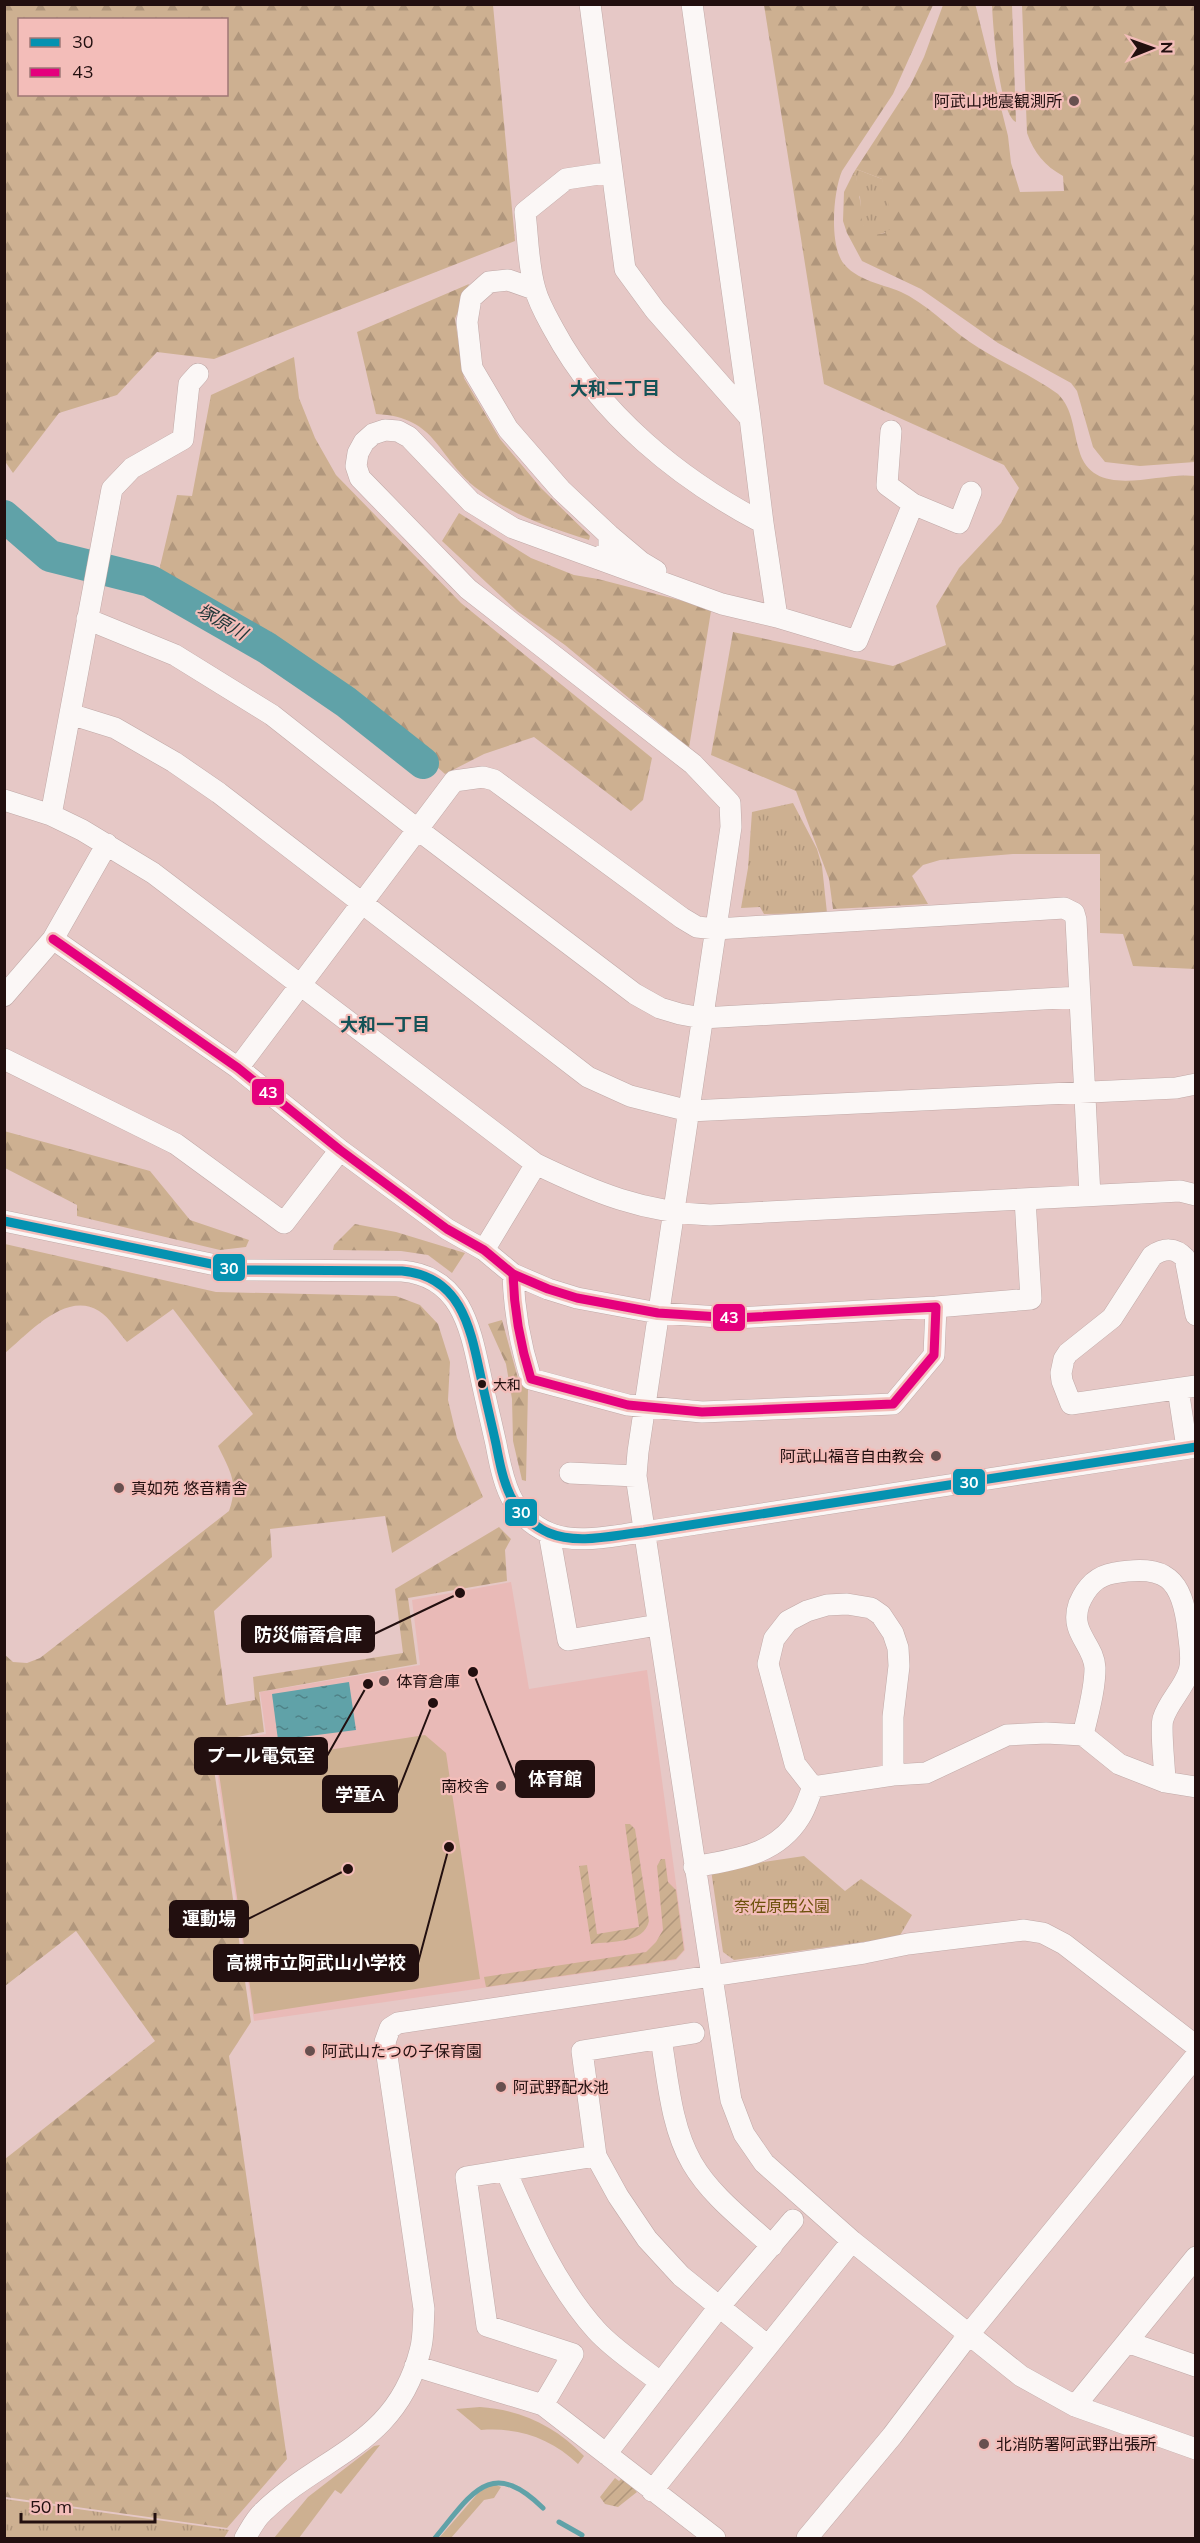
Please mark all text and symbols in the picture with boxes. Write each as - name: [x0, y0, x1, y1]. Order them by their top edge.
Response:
- legend: [18, 18, 228, 96]
- north arrow: [1122, 18, 1182, 78]
- text: 30: [72, 30, 94, 53]
- text: N: [1157, 42, 1177, 54]
- text: 43: [72, 60, 94, 83]
- place label: 阿武山地震観測所: [934, 91, 1062, 111]
- marker: 阿武山地震観測所: [1067, 94, 1081, 108]
- district label: 大和二丁目: [570, 377, 660, 400]
- water label: 塚原川: [193, 598, 253, 646]
- district label: 大和一丁目: [340, 1013, 430, 1036]
- line badge: 43: [251, 1078, 285, 1106]
- text: 43: [258, 1082, 278, 1102]
- line badge: 30: [212, 1253, 246, 1282]
- text: 30: [219, 1258, 239, 1278]
- line badge: 43: [712, 1303, 746, 1332]
- text: 43: [719, 1307, 739, 1327]
- place label: 大和: [493, 1376, 521, 1394]
- marker: 大和: [476, 1378, 488, 1390]
- place label: 阿武山福音自由教会: [780, 1446, 924, 1466]
- marker: 阿武山福音自由教会: [929, 1449, 943, 1463]
- line badge: 30: [952, 1468, 986, 1496]
- text: 30: [959, 1472, 979, 1492]
- place label: 真如苑 悠音精舎: [131, 1478, 247, 1498]
- marker: 真如苑 悠音精舎: [112, 1481, 126, 1495]
- line badge: 30: [504, 1498, 538, 1527]
- text: 30: [511, 1502, 531, 1522]
- callout: 防災備蓄倉庫: [242, 1616, 374, 1652]
- text: 防災備蓄倉庫: [254, 1623, 362, 1646]
- place label: 体育倉庫: [396, 1671, 460, 1691]
- marker: 体育倉庫: [377, 1674, 391, 1688]
- callout: プール電気室: [195, 1738, 327, 1774]
- text: プール電気室: [207, 1744, 315, 1767]
- callout: 体育館: [516, 1761, 594, 1797]
- text: 体育館: [528, 1767, 582, 1790]
- callout: 学童A: [323, 1776, 397, 1812]
- place label: 南校舎: [441, 1776, 489, 1796]
- marker: 南校舎: [494, 1779, 508, 1793]
- text: 学童A: [335, 1783, 385, 1806]
- park label: 奈佐原西公園: [734, 1896, 830, 1916]
- callout: 運動場: [170, 1901, 248, 1937]
- text: 運動場: [182, 1907, 236, 1930]
- callout: 高槻市立阿武山小学校: [214, 1945, 418, 1981]
- text: 高槻市立阿武山小学校: [226, 1951, 406, 1974]
- place label: 阿武山たつの子保育園: [322, 2041, 482, 2061]
- marker: 阿武山たつの子保育園: [303, 2044, 317, 2058]
- place label: 阿武野配水池: [513, 2077, 609, 2097]
- marker: 阿武野配水池: [494, 2080, 508, 2094]
- place label: 北消防署阿武野出張所: [996, 2434, 1156, 2454]
- marker: 北消防署阿武野出張所: [977, 2437, 991, 2451]
- scale bar: [21, 2486, 154, 2524]
- text: 50 m: [30, 2495, 72, 2518]

